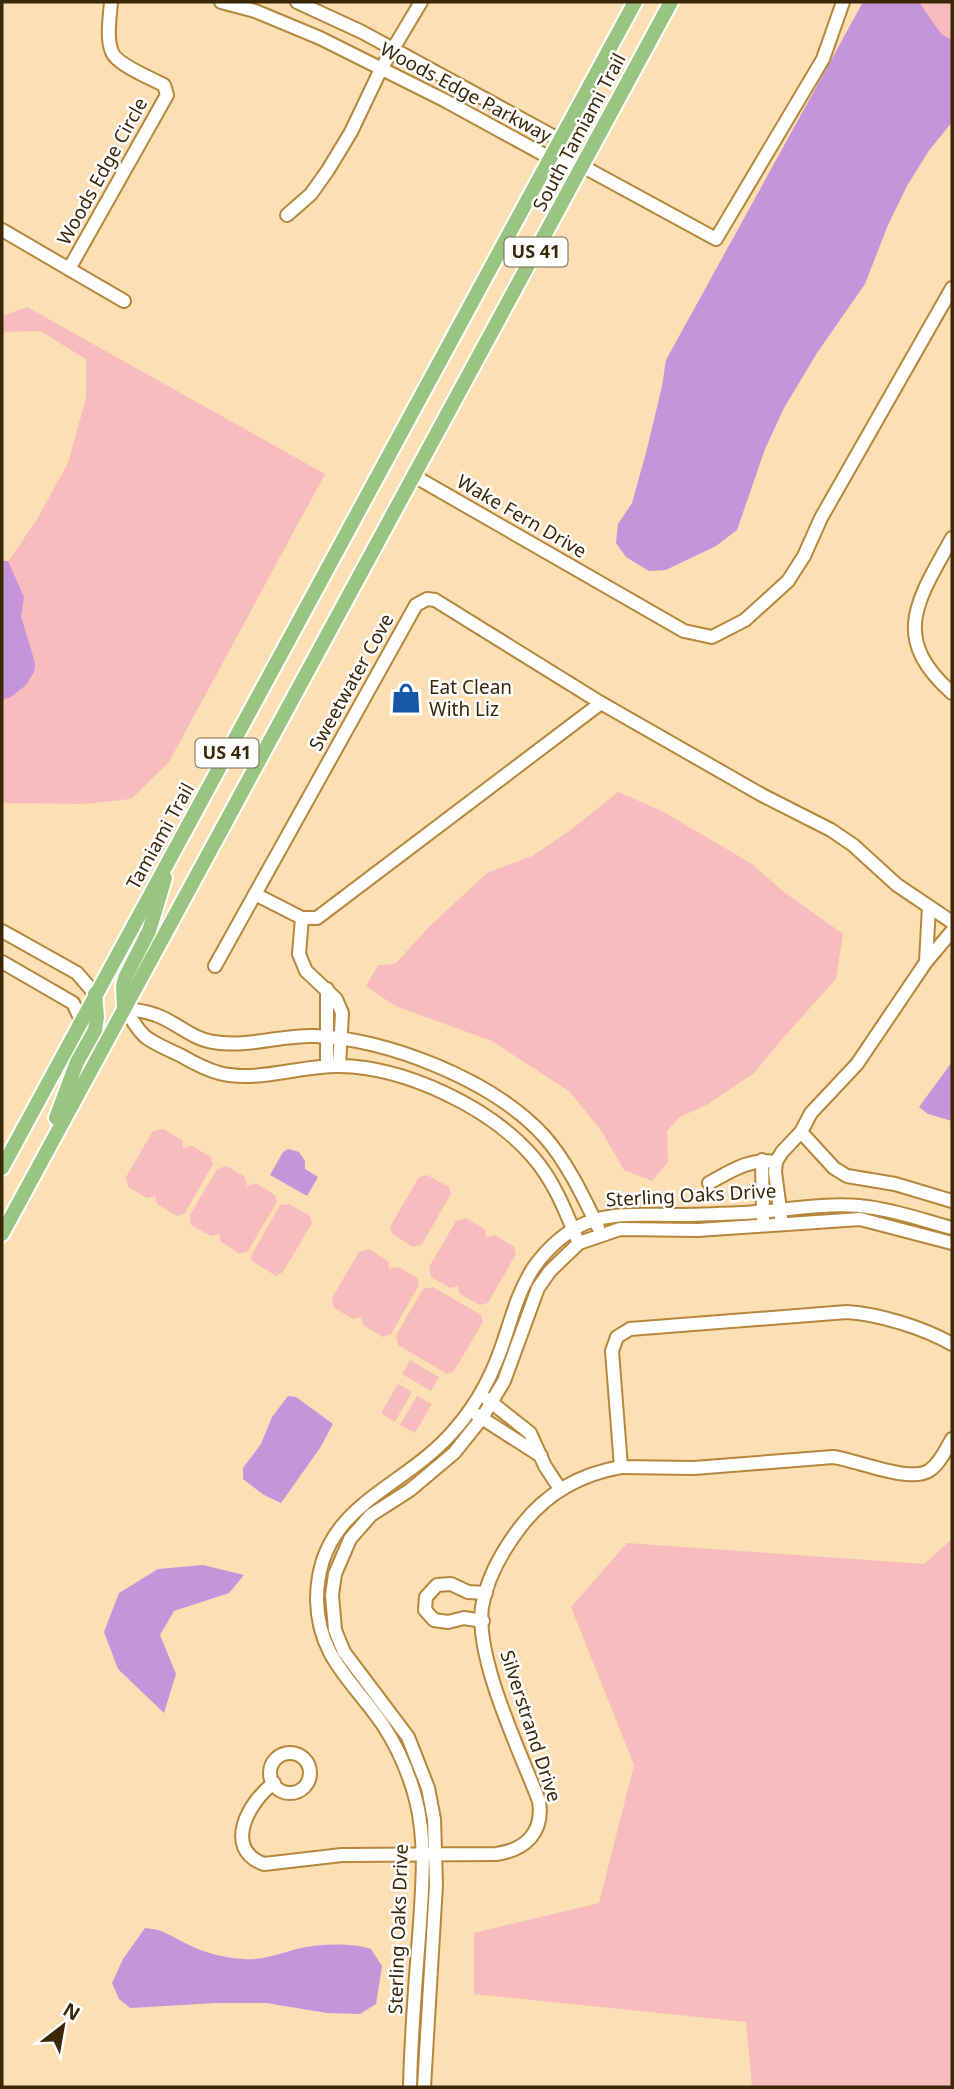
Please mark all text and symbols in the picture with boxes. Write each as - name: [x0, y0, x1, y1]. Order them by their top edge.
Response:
- street label: Woods Edge Parkway: [376, 36, 557, 148]
- street label: South Tamiami Trail: [526, 48, 632, 216]
- street label: Woods Edge Circle: [51, 93, 153, 249]
- road number: US 41: [504, 238, 568, 266]
- street label: Wake Fern Drive: [452, 468, 592, 564]
- street label: Sweetwater Cove: [303, 609, 399, 755]
- place label: Eat Clean With Liz: [429, 674, 512, 722]
- shop icon: Eat Clean With Liz: [389, 681, 423, 715]
- road number: US 41: [196, 738, 258, 768]
- street label: Tamiami Trail: [120, 778, 200, 894]
- street label: Sterling Oaks Drive: [605, 1178, 777, 1212]
- street label: Silverstrand Drive: [494, 1647, 568, 1805]
- street label: Sterling Oaks Drive: [382, 1843, 414, 2015]
- north arrow: [28, 1991, 98, 2061]
- text: N: [58, 1996, 85, 2027]

